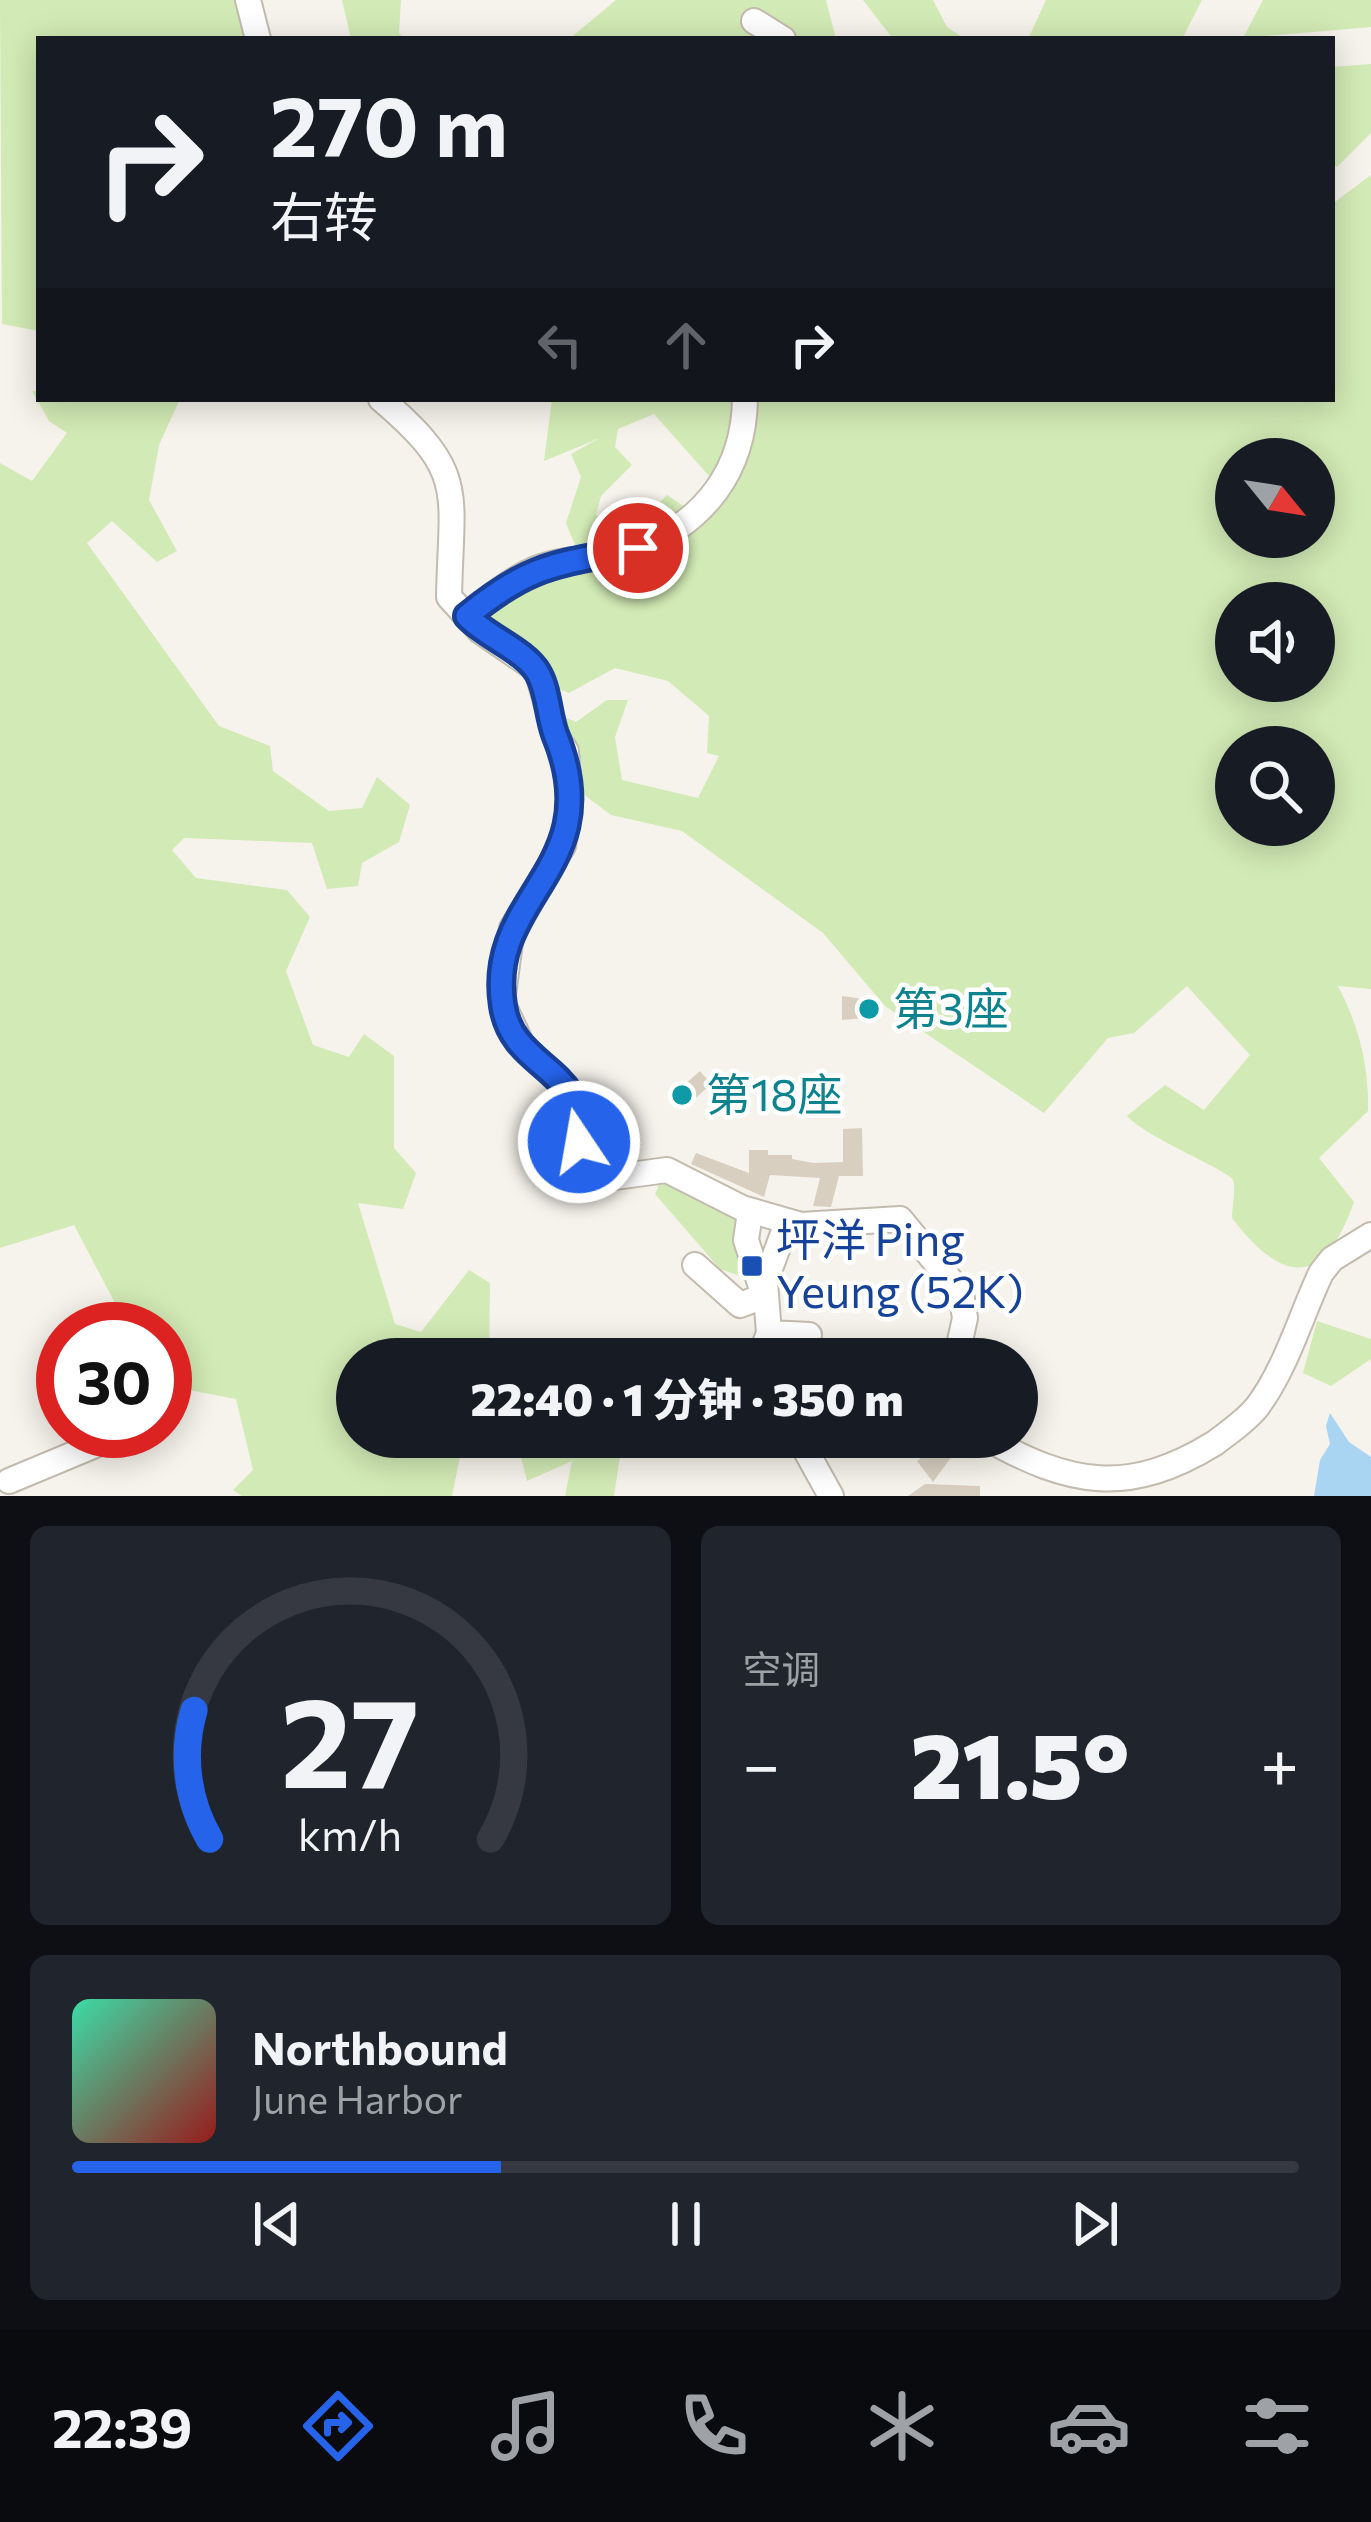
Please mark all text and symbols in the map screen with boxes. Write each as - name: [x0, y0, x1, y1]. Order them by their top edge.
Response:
- text: 270 m: [270, 72, 508, 174]
- icon: right: [72, 84, 228, 240]
- text: 右转: [270, 182, 378, 248]
- icon: left: [527, 312, 593, 378]
- icon: ahead: [653, 312, 719, 378]
- icon: right: [779, 312, 845, 378]
- north arrow: [1215, 438, 1335, 558]
- map controls: [1215, 438, 1335, 846]
- pin: [587, 497, 689, 599]
- icon: arrive: [605, 515, 671, 581]
- button: sound: [1215, 582, 1335, 702]
- button: search: [1215, 726, 1335, 846]
- place label: 第3座: [893, 979, 1009, 1034]
- marker: 第3座: [856, 996, 882, 1022]
- place label: 第18座: [706, 1065, 843, 1120]
- position arrow: [516, 1079, 642, 1205]
- marker: 第18座: [669, 1082, 695, 1108]
- place label: 坪洋 Ping Yeung (52K): [776, 1210, 1024, 1317]
- marker: 坪洋 Ping Yeung (52K): [739, 1253, 765, 1279]
- speed limit sign: 30: [36, 1302, 192, 1458]
- text: 22:40 · 1 分钟 · 350 m: [471, 1370, 903, 1425]
- text: 空调: [743, 1644, 821, 1692]
- text: 27: [281, 1661, 420, 1814]
- text: 21.5°: [910, 1707, 1130, 1818]
- text: −: [743, 1722, 780, 1803]
- text: +: [1260, 1722, 1299, 1803]
- text: km/h: [298, 1806, 402, 1859]
- text: Northbound: [252, 2019, 508, 2074]
- text: June Harbor: [252, 2074, 463, 2122]
- icon: previous: [244, 2191, 310, 2257]
- icon: pause: [653, 2191, 719, 2257]
- icon: next: [1062, 2191, 1128, 2257]
- icon: directions: [296, 2384, 380, 2468]
- icon: music: [484, 2384, 568, 2468]
- icon: phone: [672, 2384, 756, 2468]
- icon: climate: [860, 2384, 944, 2468]
- icon: car: [1047, 2384, 1131, 2468]
- icon: filters: [1235, 2384, 1319, 2468]
- text: 22:39: [52, 2393, 192, 2459]

